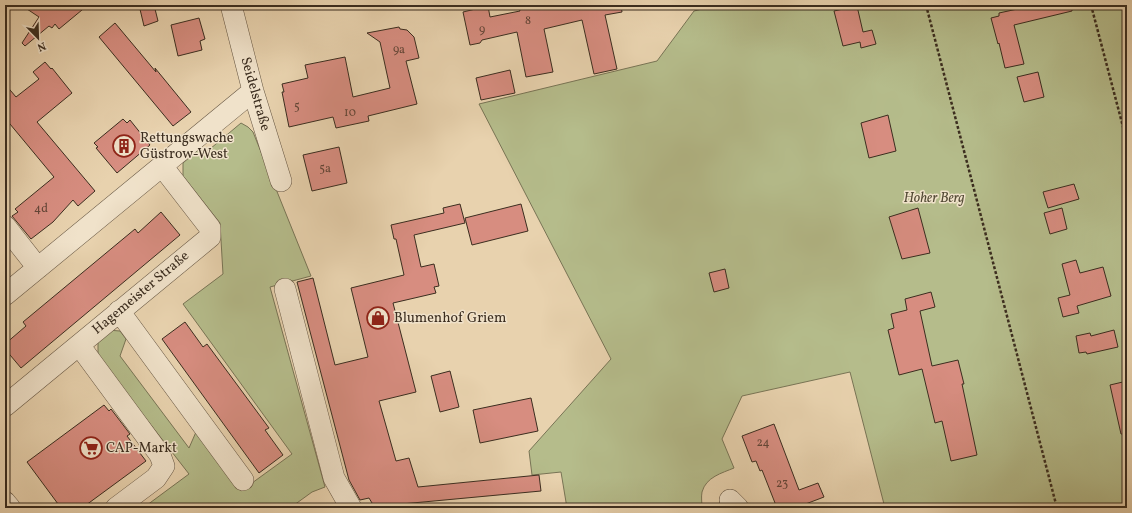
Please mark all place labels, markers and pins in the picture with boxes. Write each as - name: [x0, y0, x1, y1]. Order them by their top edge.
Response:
- place label: Rettungswache Güstrow-West: [140, 129, 234, 164]
- building icon: Rettungswache Güstrow-West: [111, 133, 137, 159]
- shop icon: Blumenhof Griem: [365, 305, 391, 331]
- place label: Blumenhof Griem: [394, 309, 506, 328]
- supermarket icon: CAP-Markt: [78, 435, 104, 461]
- place label: CAP-Markt: [106, 439, 177, 458]

